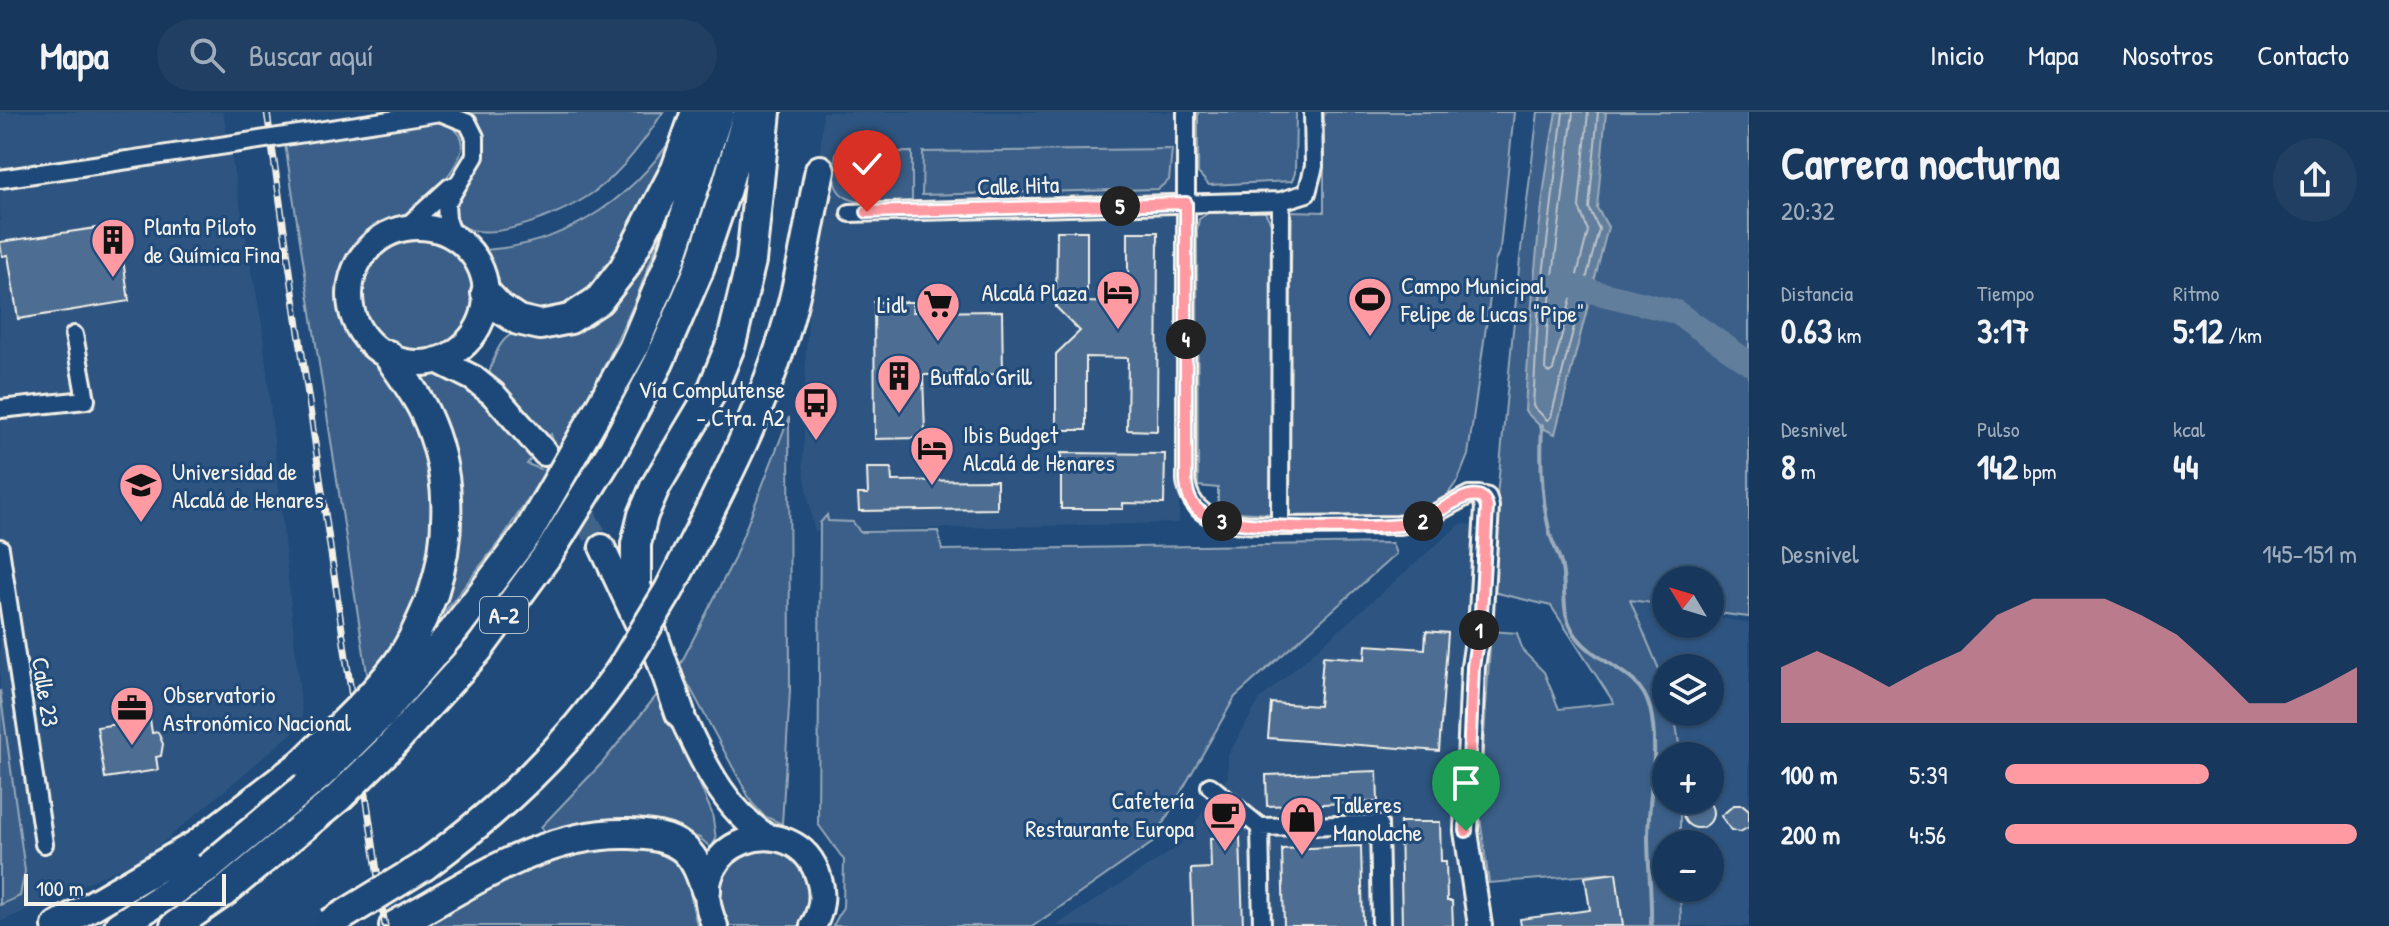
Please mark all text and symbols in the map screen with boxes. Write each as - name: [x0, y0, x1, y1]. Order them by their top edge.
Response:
- search box: [157, 19, 717, 91]
- text: Mapa: [40, 29, 109, 81]
- icon: search: [185, 33, 229, 77]
- text: Buscar aquí: [249, 35, 374, 75]
- text: Inicio: [1930, 36, 1984, 74]
- text: Mapa: [2028, 36, 2079, 74]
- text: Nosotros: [2123, 36, 2213, 74]
- text: Contacto: [2257, 36, 2349, 74]
- pin: [833, 130, 901, 212]
- text: Carrera nocturna: [1781, 133, 2060, 193]
- button: share: [2273, 138, 2357, 222]
- icon: check: [845, 142, 889, 186]
- street label: Calle Hita: [976, 168, 1060, 202]
- pin: 5: [1100, 186, 1140, 226]
- text: 5: [1115, 191, 1125, 221]
- text: 20:32: [1781, 193, 1835, 228]
- place label: Planta Piloto de Química Fina: [144, 210, 280, 270]
- building icon: Planta Piloto de Química Fina: [89, 216, 137, 279]
- hotel icon: Alcalá Plaza: [1094, 268, 1142, 331]
- place label: Campo Municipal Felipe de Lucas "Pipe": [1400, 269, 1584, 329]
- sports icon: Campo Municipal Felipe de Lucas "Pipe": [1346, 275, 1394, 338]
- place label: Alcalá Plaza: [982, 276, 1087, 308]
- text: Distancia: [1781, 278, 1853, 308]
- text: Tiempo: [1977, 278, 2034, 308]
- text: Ritmo: [2173, 278, 2219, 308]
- supermarket icon: Lidl: [914, 280, 962, 343]
- place label: Lidl: [877, 288, 908, 320]
- text: 0.63: [1781, 308, 1832, 354]
- text: 3:17: [1977, 308, 2029, 354]
- text: 5:12: [2173, 308, 2224, 354]
- pin: 4: [1166, 319, 1206, 359]
- text: km: [1832, 320, 1861, 350]
- text: /km: [2224, 320, 2262, 350]
- text: 4: [1182, 324, 1190, 354]
- building icon: Buffalo Grill: [875, 352, 923, 415]
- place label: Buffalo Grill: [930, 360, 1032, 392]
- place label: Vía Complutense - Ctra. A2: [638, 373, 785, 433]
- bus stop icon: Vía Complutense - Ctra. A2: [792, 379, 840, 442]
- text: Desnivel: [1781, 414, 1847, 444]
- text: Pulso: [1977, 414, 2020, 444]
- text: kcal: [2173, 414, 2205, 444]
- place label: Ibis Budget Alcalá de Henares: [963, 418, 1115, 478]
- hotel icon: Ibis Budget Alcalá de Henares: [908, 424, 956, 487]
- text: 8: [1781, 444, 1796, 490]
- text: 142: [1977, 444, 2018, 490]
- text: 44: [2173, 444, 2199, 490]
- place label: Universidad de Alcalá de Henares: [172, 455, 324, 515]
- text: m: [1796, 456, 1816, 486]
- text: bpm: [2018, 456, 2057, 486]
- school or university icon: Universidad de Alcalá de Henares: [117, 461, 165, 524]
- pin: 3: [1202, 501, 1242, 541]
- pin: 2: [1403, 501, 1443, 541]
- text: 3: [1217, 506, 1227, 536]
- text: 2: [1418, 506, 1428, 536]
- text: Desnivel: [1781, 536, 1859, 571]
- text: 145–151 m: [2262, 536, 2357, 571]
- north arrow: [1652, 566, 1724, 638]
- map controls: [1652, 566, 1724, 902]
- road number: A-2: [480, 597, 528, 633]
- pin: 1: [1459, 610, 1499, 650]
- text: 1: [1475, 615, 1483, 645]
- button: layers: [1652, 654, 1724, 726]
- street label: Calle 23: [25, 655, 67, 729]
- place label: Observatorio Astronómico Nacional: [163, 678, 352, 738]
- office icon: Observatorio Astronómico Nacional: [108, 684, 156, 747]
- button: +: [1652, 742, 1724, 814]
- pin: [1432, 749, 1500, 831]
- text: 100 m: [1781, 757, 1837, 792]
- text: 5:39: [1909, 757, 1947, 792]
- icon: arrive: [1444, 761, 1488, 805]
- place label: Cafetería Restaurante Europa: [1025, 784, 1194, 844]
- place label: Talleres Manolache: [1333, 788, 1422, 848]
- cafe icon: Cafetería Restaurante Europa: [1201, 790, 1249, 853]
- shop icon: Talleres Manolache: [1278, 794, 1326, 857]
- text: 200 m: [1781, 817, 1840, 852]
- text: 4:56: [1909, 817, 1946, 852]
- button: −: [1652, 830, 1724, 902]
- scale bar: [24, 870, 226, 906]
- text: 100 m: [36, 873, 84, 903]

